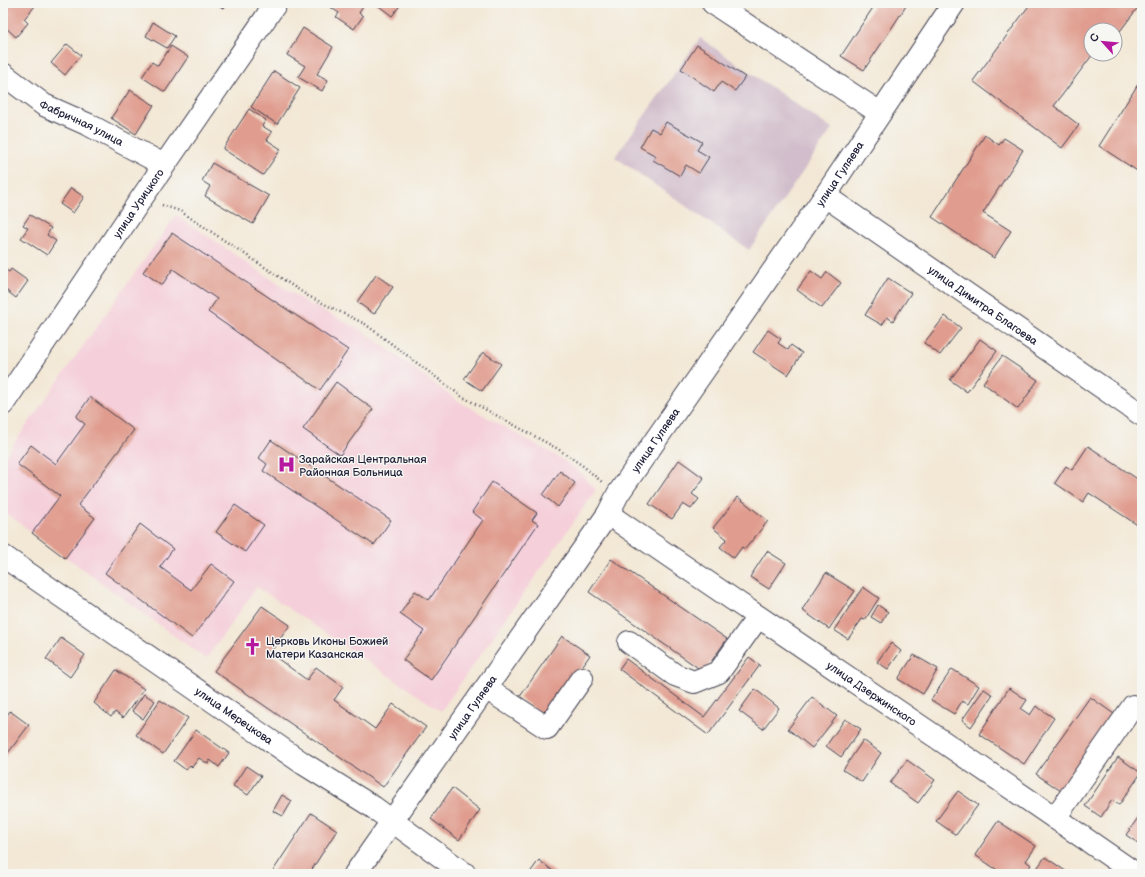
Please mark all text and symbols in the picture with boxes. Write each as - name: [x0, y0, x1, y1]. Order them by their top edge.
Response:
- north arrow: [1083, 22, 1123, 62]
- text: С: [1087, 31, 1102, 44]
- street label: Фабричная улица: [38, 97, 126, 149]
- street label: улица Гуляева: [813, 138, 867, 209]
- street label: улица Урицкого: [110, 166, 166, 240]
- street label: улица Димитра Благоева: [926, 263, 1041, 348]
- street label: улица Гуляева: [629, 405, 683, 475]
- place label: Зарайская Центральная Районная Больница: [299, 453, 427, 479]
- hospital icon: Зарайская Центральная Районная Больница: [276, 455, 296, 475]
- place label: Церковь Иконы Божией Матери Казанская: [266, 635, 388, 661]
- church icon: Церковь Иконы Божией Матери Казанская: [243, 637, 263, 657]
- street label: улица Дзержинского: [824, 659, 919, 728]
- street label: улица Гуляева: [445, 672, 500, 742]
- street label: улица Мерецкова: [193, 684, 276, 747]

